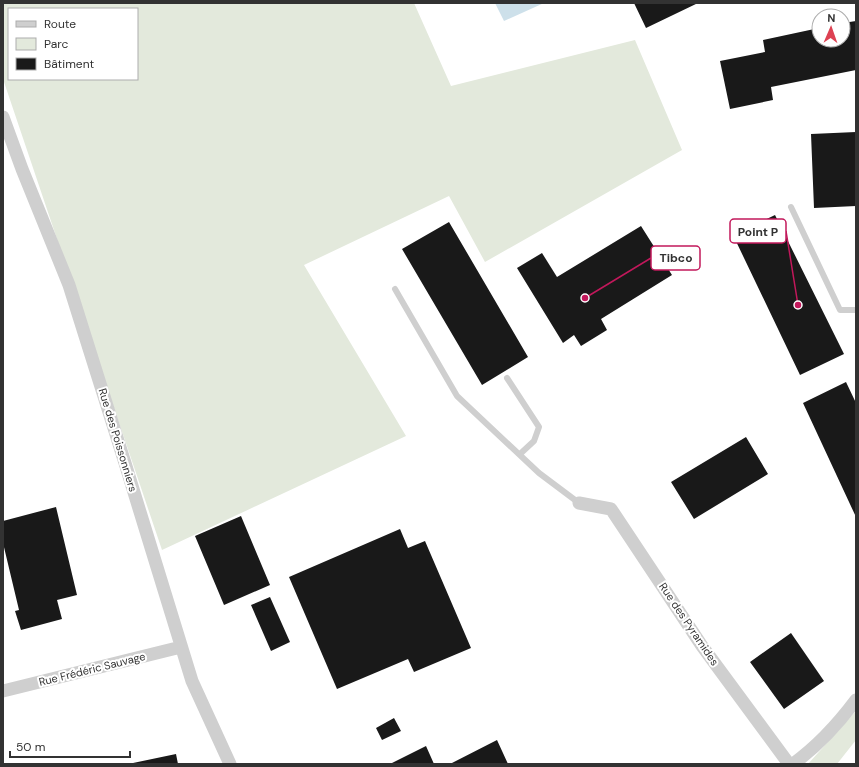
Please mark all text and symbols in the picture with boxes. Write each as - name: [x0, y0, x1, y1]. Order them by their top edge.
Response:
- legend: [8, 8, 138, 80]
- north arrow: [811, 8, 851, 48]
- text: N: [827, 11, 836, 25]
- text: Route: [44, 16, 76, 32]
- text: Parc: [44, 36, 68, 52]
- text: Bâtiment: [44, 56, 95, 72]
- callout: Point P: [730, 219, 786, 243]
- text: Point P: [738, 224, 778, 240]
- callout: Tibco: [651, 246, 700, 270]
- text: Tibco: [660, 250, 692, 266]
- street label: Rue des Poissonniers: [96, 387, 140, 493]
- street label: Rue des Pyramides: [656, 580, 722, 668]
- street label: Rue Frédéric Sauvage: [37, 649, 147, 689]
- scale bar: [10, 733, 130, 759]
- text: 50 m: [16, 739, 45, 755]

